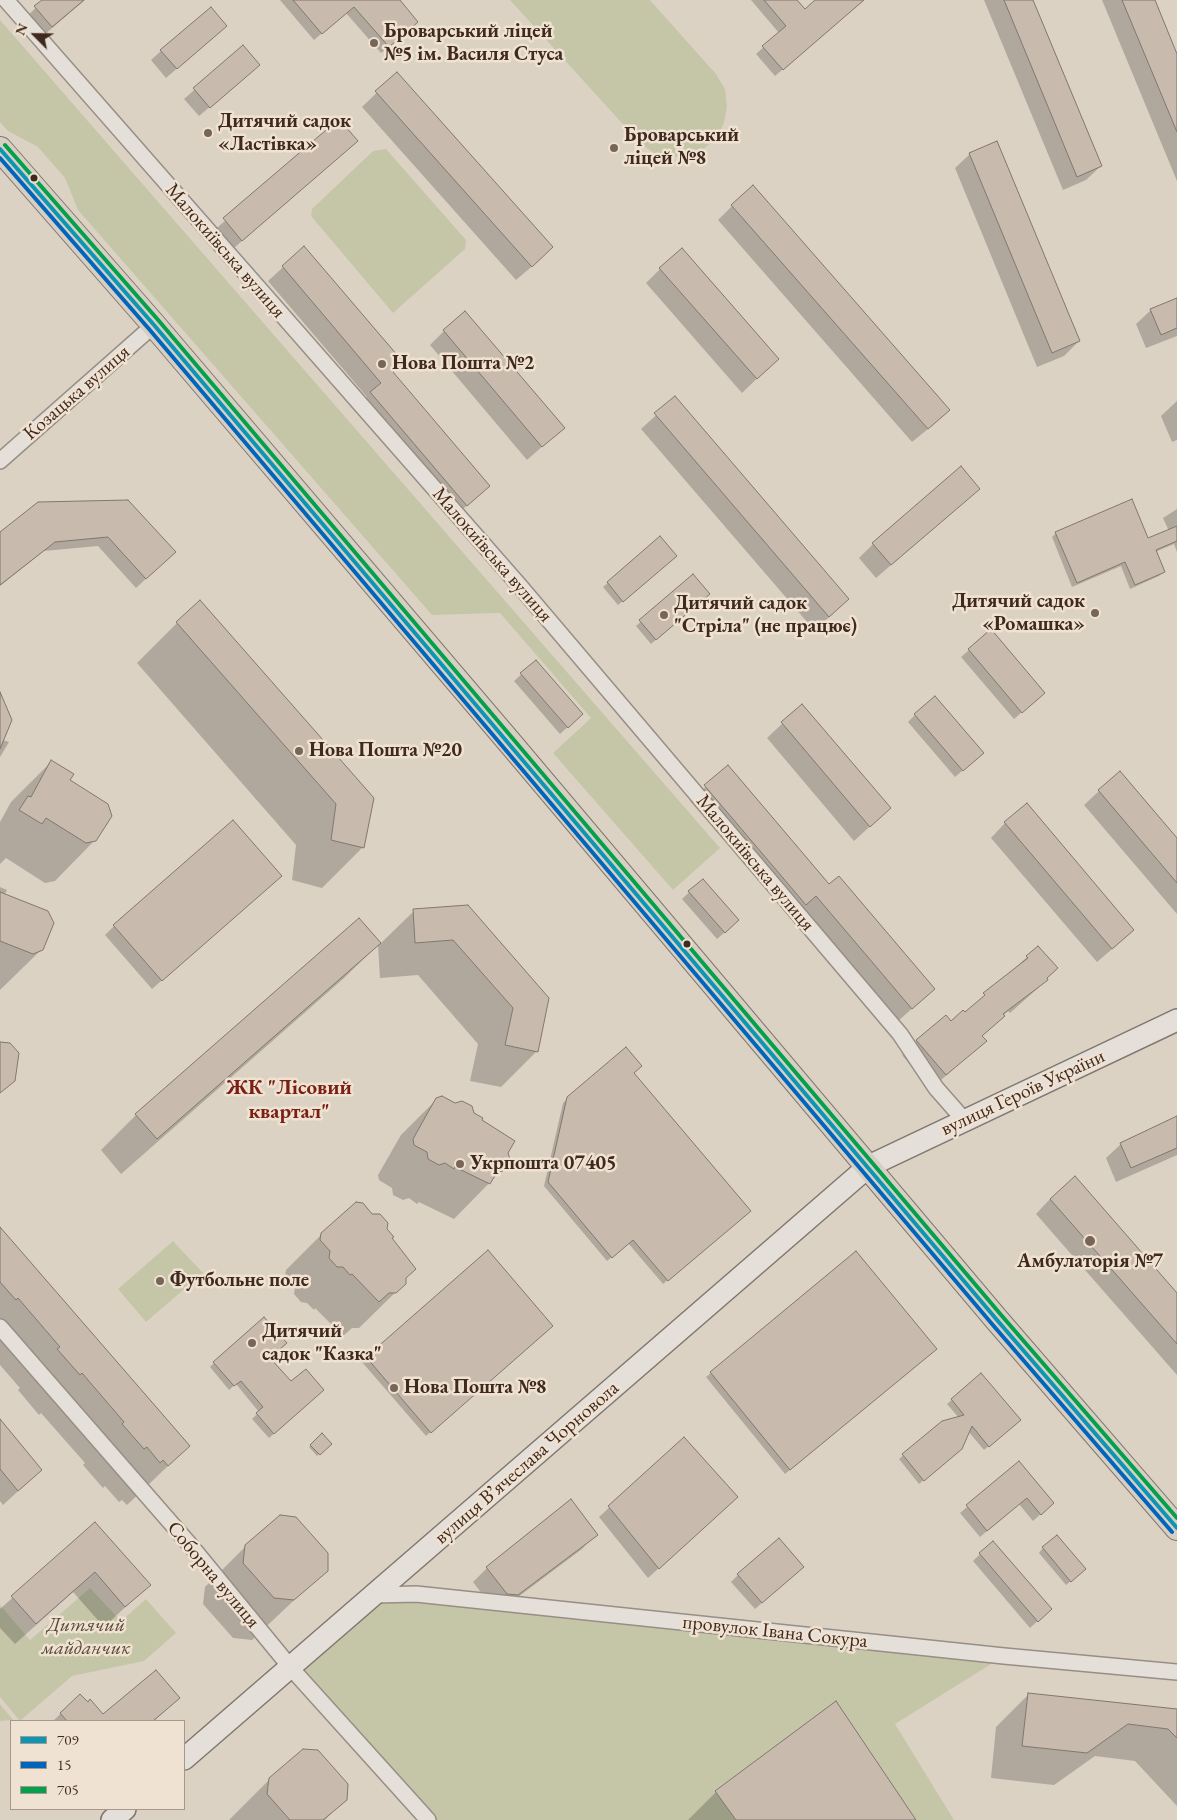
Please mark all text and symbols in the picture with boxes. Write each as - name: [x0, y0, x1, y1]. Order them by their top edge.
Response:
- north arrow: [10, 10, 60, 60]
- text: N: [11, 20, 32, 38]
- place label: Броварський ліцей №5 ім. Василя Стуса: [384, 20, 563, 67]
- marker: Броварський ліцей №5 ім. Василя Стуса: [368, 37, 380, 49]
- place label: Дитячий садок «Ластівка»: [218, 110, 351, 157]
- place label: Броварський ліцей №8: [624, 124, 739, 171]
- marker: Дитячий садок «Ластівка»: [202, 127, 214, 139]
- marker: Броварський ліцей №8: [608, 142, 620, 154]
- unlabelled marker: [29, 173, 39, 183]
- street label: Малокиївська вулиця: [160, 178, 290, 324]
- street label: Козацька вулиця: [19, 340, 135, 446]
- place label: Нова Пошта №2: [392, 352, 534, 376]
- marker: Нова Пошта №2: [376, 358, 388, 370]
- street label: Малокиївська вулиця: [427, 482, 557, 628]
- place label: Дитячий садок «Ромашка»: [952, 590, 1085, 637]
- place label: Дитячий садок "Стріла" (не працює): [674, 592, 857, 639]
- marker: Дитячий садок «Ромашка»: [1089, 607, 1101, 619]
- marker: Дитячий садок "Стріла" (не працює): [658, 609, 670, 621]
- place label: Нова Пошта №20: [309, 739, 462, 763]
- marker: Нова Пошта №20: [293, 745, 305, 757]
- street label: Малокиївська вулиця: [691, 790, 819, 936]
- unlabelled marker: [682, 939, 692, 949]
- street label: вулиця Героїв України: [937, 1044, 1109, 1142]
- district label: ЖК "Лісовий квартал": [226, 1075, 352, 1125]
- place label: Укрпошта 07405: [470, 1152, 617, 1176]
- marker: Укрпошта 07405: [454, 1158, 466, 1170]
- marker: Амбулаторія №7: [1083, 1234, 1097, 1248]
- place label: Амбулаторія №7: [1017, 1250, 1163, 1274]
- place label: Футбольне поле: [170, 1269, 309, 1293]
- marker: Футбольне поле: [154, 1275, 166, 1287]
- place label: Дитячий садок "Казка": [262, 1320, 382, 1367]
- marker: Дитячий садок "Казка": [246, 1337, 258, 1349]
- place label: Нова Пошта №8: [404, 1376, 546, 1400]
- street label: вулиця Вʼячеслава Чорновола: [430, 1376, 624, 1550]
- marker: Нова Пошта №8: [388, 1382, 400, 1394]
- street label: Соборна вулиця: [161, 1517, 265, 1633]
- street label: провулок Івана Сокура: [681, 1610, 869, 1654]
- park label: Дитячий майданчик: [42, 1614, 130, 1661]
- legend: [10, 1720, 185, 1810]
- text: 709: [57, 1730, 79, 1749]
- text: 15: [57, 1755, 71, 1774]
- text: 705: [57, 1780, 79, 1799]

